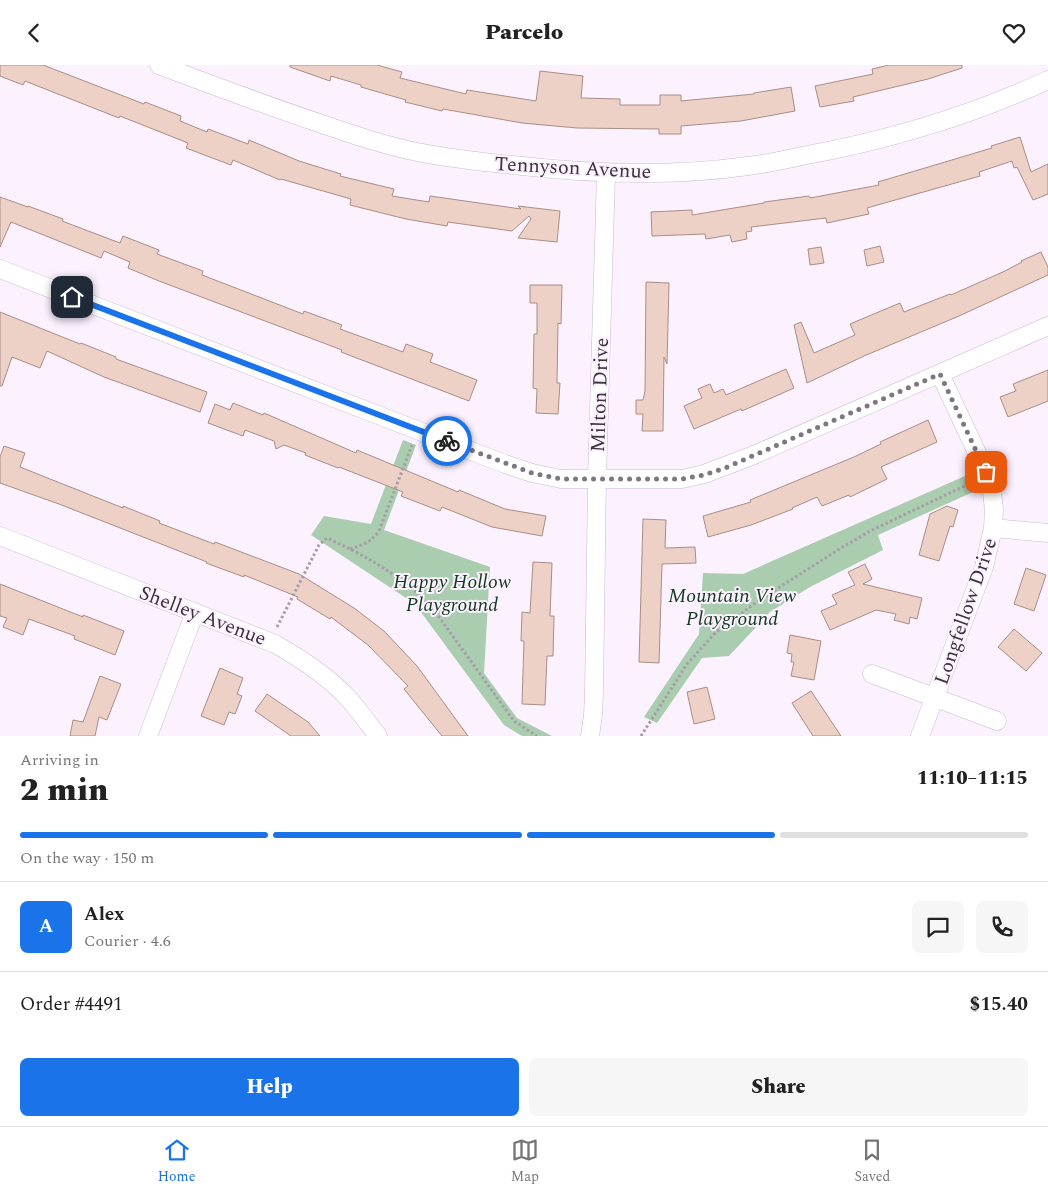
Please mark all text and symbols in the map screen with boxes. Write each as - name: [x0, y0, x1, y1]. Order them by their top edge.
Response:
- text: Parcelo: [485, 16, 563, 49]
- icon: back: [20, 19, 48, 47]
- icon: heart: [1000, 19, 1028, 47]
- street label: Tennyson Avenue: [494, 149, 652, 187]
- pin: [51, 276, 93, 318]
- icon: home: [58, 283, 86, 311]
- street label: Milton Drive: [583, 337, 617, 453]
- courier: [422, 416, 472, 466]
- icon: bike: [433, 427, 461, 455]
- pin: [965, 451, 1007, 493]
- icon: bag: [972, 458, 1000, 486]
- street label: Longfellow Drive: [927, 534, 1005, 689]
- park label: Happy Hollow Playground: [393, 567, 512, 620]
- street label: Shelley Avenue: [135, 578, 271, 654]
- park label: Mountain View Playground: [668, 581, 797, 634]
- text: Arriving in: [20, 748, 99, 772]
- text: 11:10–11:15: [917, 764, 1028, 793]
- text: 2 min: [20, 766, 108, 815]
- text: On the way · 150 m: [20, 846, 154, 870]
- text: Alex: [84, 900, 125, 929]
- button: chat: [912, 901, 964, 953]
- button: phone: [976, 901, 1028, 953]
- text: A: [39, 912, 53, 941]
- text: Courier · 4.6: [84, 929, 171, 953]
- text: Order #4491: [20, 990, 123, 1019]
- text: $15.40: [970, 990, 1028, 1019]
- button: Help: [20, 1058, 519, 1116]
- button: Share: [529, 1058, 1028, 1116]
- tab: Home: [158, 1136, 195, 1187]
- tab: Map: [511, 1136, 539, 1187]
- tab: Saved: [854, 1136, 890, 1187]

